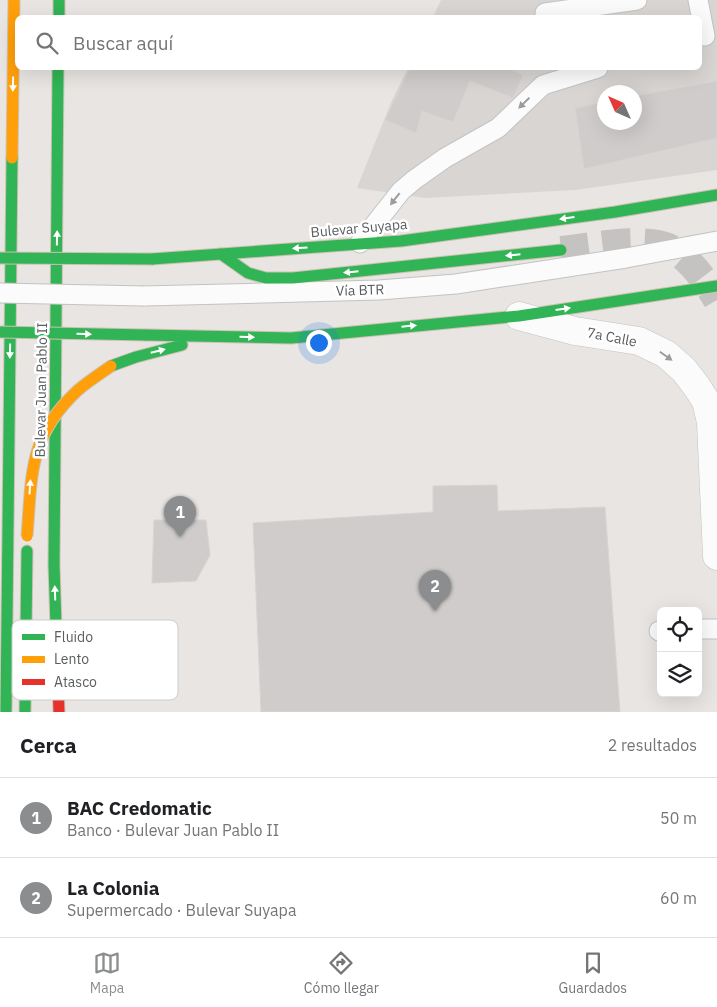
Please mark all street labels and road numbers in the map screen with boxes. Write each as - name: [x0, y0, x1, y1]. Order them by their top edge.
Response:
- street label: Bulevar Suyapa: [310, 215, 409, 241]
- street label: Vía BTR: [335, 280, 385, 300]
- street label: Bulevar Juan Pablo II: [31, 322, 51, 458]
- street label: 7a Calle: [585, 323, 639, 351]

